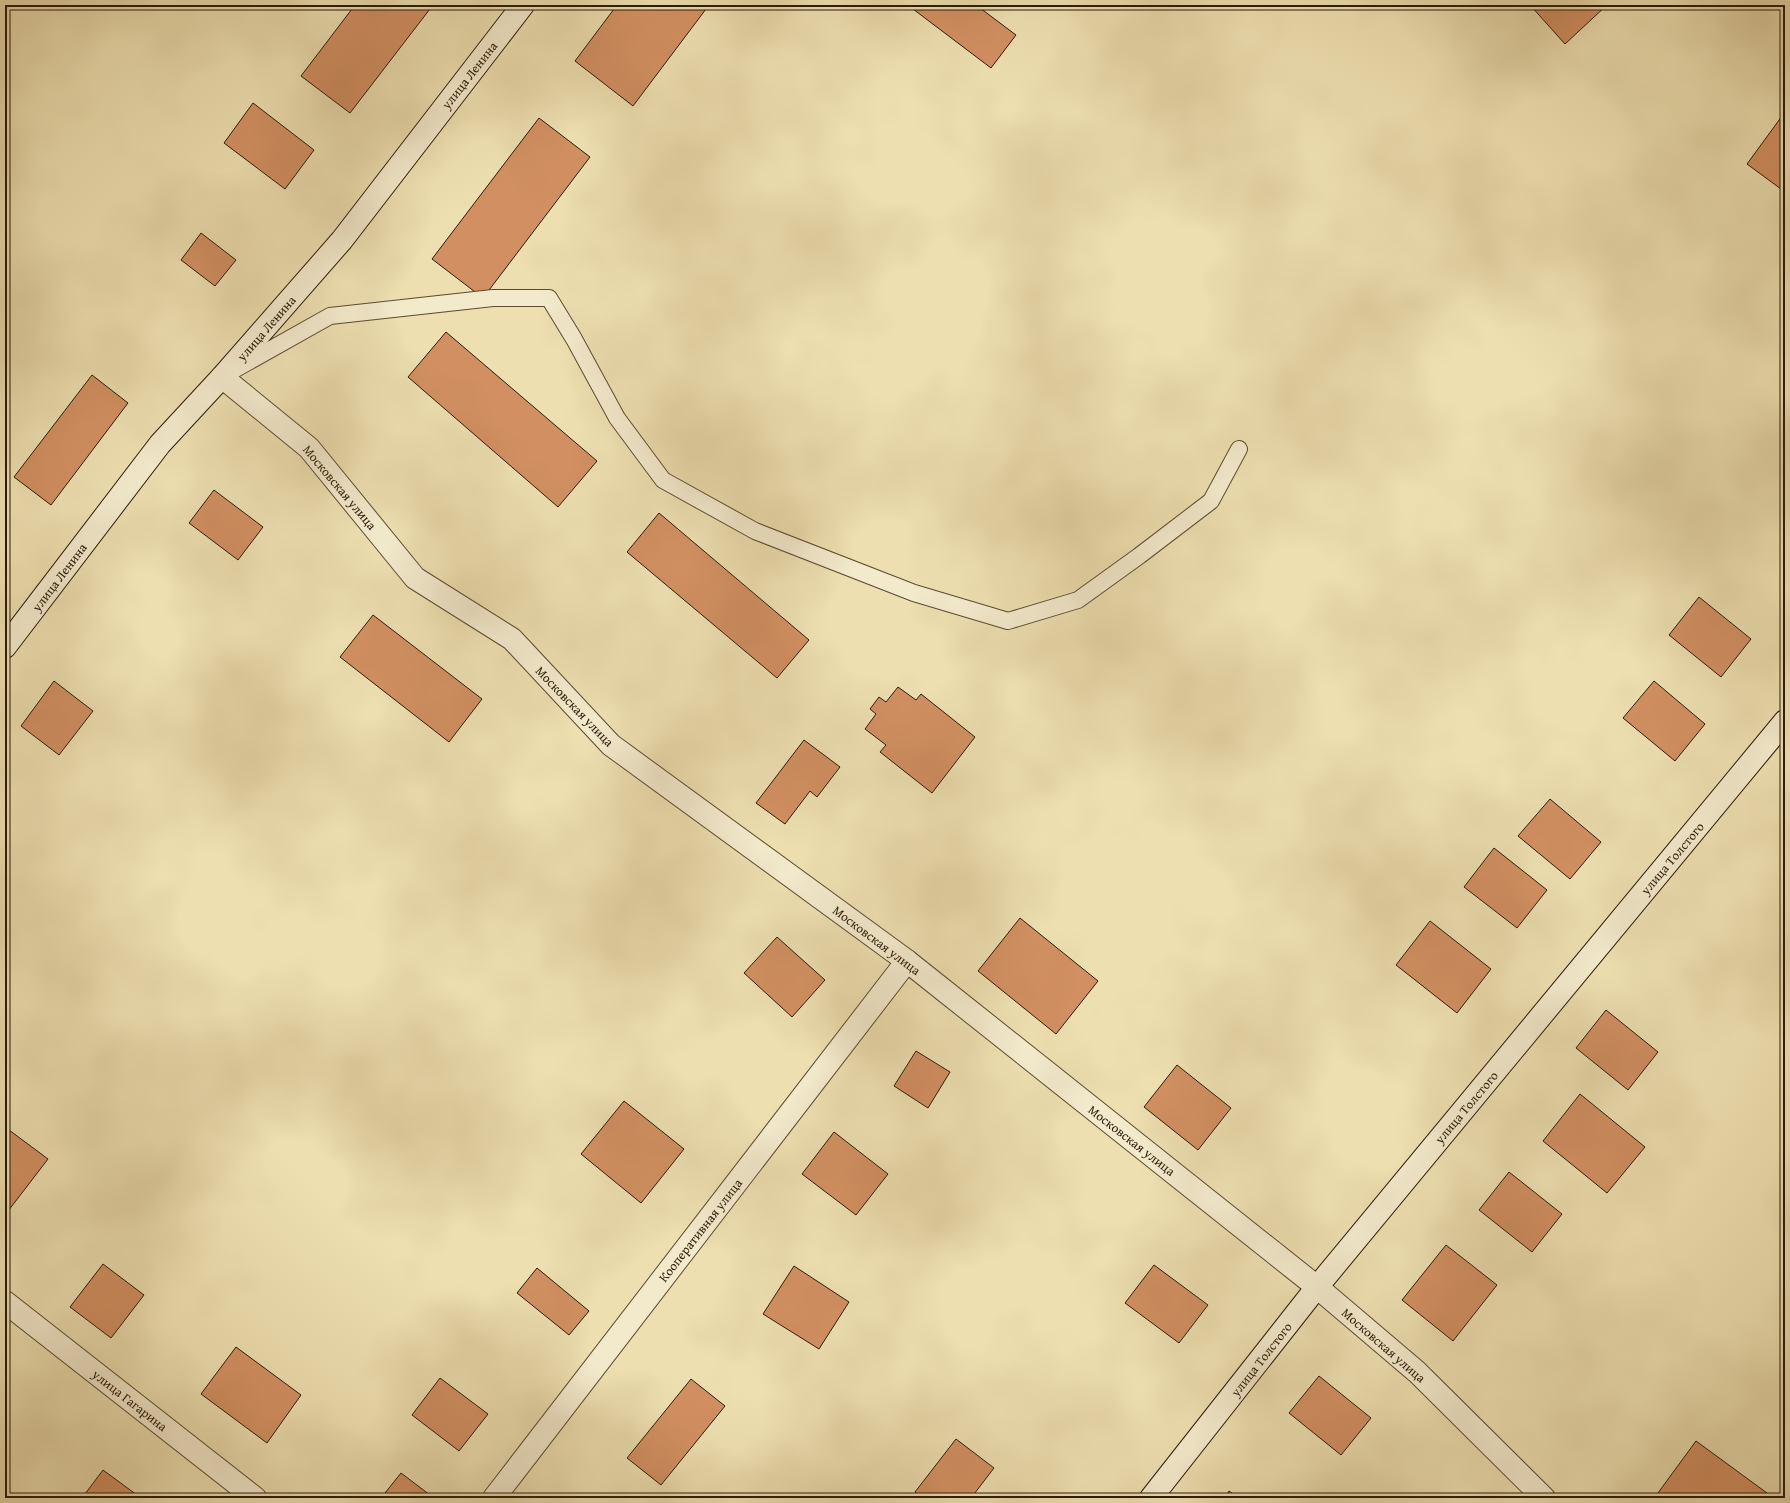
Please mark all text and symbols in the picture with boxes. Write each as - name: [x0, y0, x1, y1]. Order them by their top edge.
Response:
- street label: улица Ленина: [436, 37, 502, 114]
- street label: улица Ленина: [232, 291, 301, 366]
- street label: Московская улица: [298, 441, 381, 535]
- street label: улица Ленина: [27, 538, 92, 616]
- street label: Московская улица: [531, 662, 619, 752]
- street label: улица Толстого: [1636, 818, 1709, 900]
- street label: Московская улица: [829, 901, 925, 980]
- street label: улица Толстого: [1430, 1067, 1503, 1149]
- street label: Московская улица: [1084, 1100, 1180, 1181]
- street label: Кооперативная улица: [654, 1174, 747, 1286]
- street label: Московская улица: [1338, 1304, 1430, 1388]
- street label: улица Толстого: [1226, 1318, 1297, 1401]
- street label: улица Гагарина: [87, 1364, 172, 1436]

